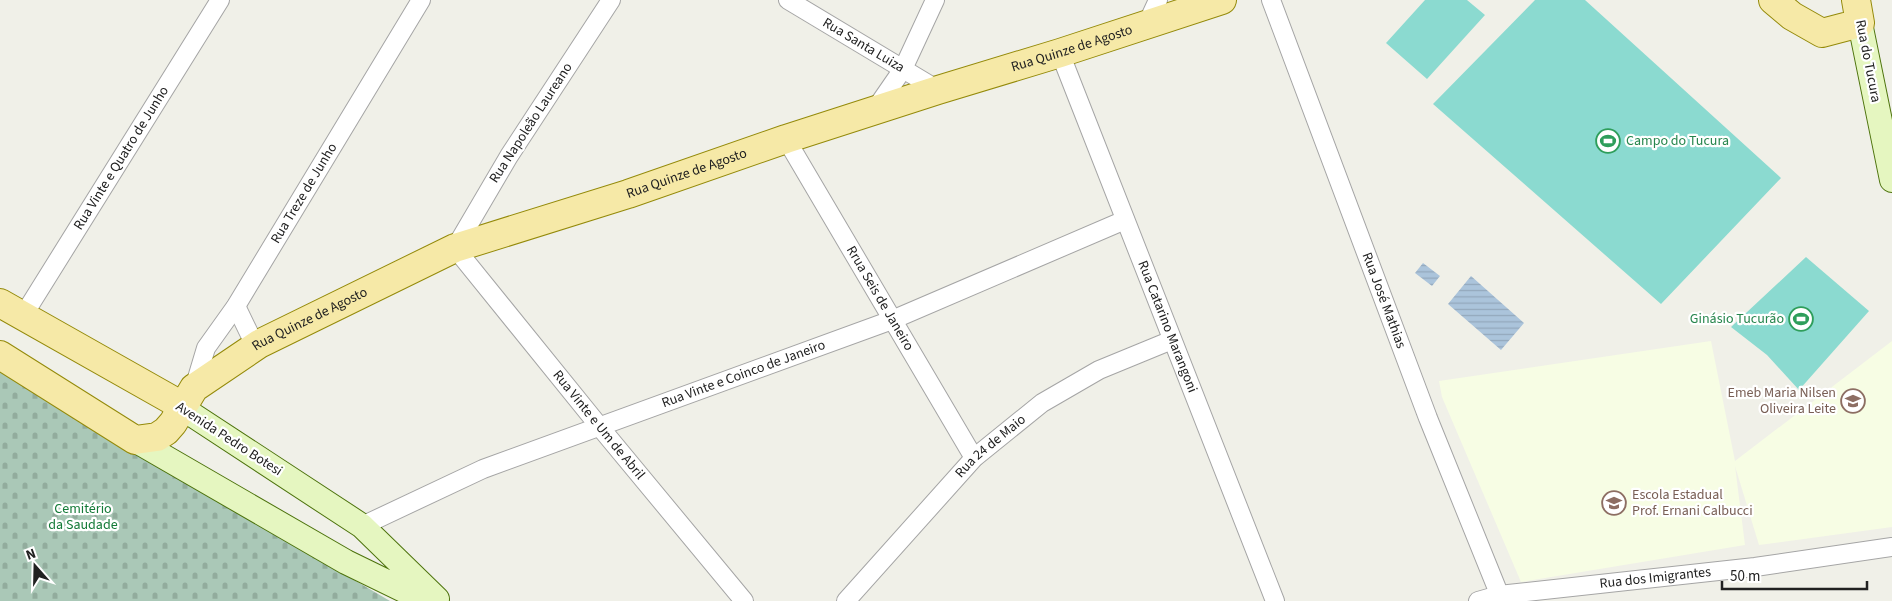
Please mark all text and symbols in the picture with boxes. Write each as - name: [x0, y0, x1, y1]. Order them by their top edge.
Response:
- street label: Rua Santa Luiza: [819, 13, 908, 78]
- street label: Rua do Tucura: [1850, 18, 1886, 104]
- street label: Rua Quinze de Agosto: [1009, 20, 1135, 77]
- street label: Rua Napoleão Laureano: [485, 59, 577, 187]
- street label: Rua Vinte e Quatro de Junho: [69, 82, 174, 234]
- sports icon: Campo do Tucura: [1595, 128, 1621, 154]
- place label: Campo do Tucura: [1626, 131, 1729, 151]
- street label: Rua Treze de Junho: [266, 139, 342, 247]
- street label: Rua Quinze de Agosto: [624, 143, 750, 204]
- street label: Rrua Seis de Janeiro: [841, 242, 919, 355]
- street label: Rua José Mathias: [1357, 250, 1411, 352]
- street label: Rua Catarino Marangoni: [1132, 258, 1202, 396]
- street label: Rua Quinze de Agosto: [248, 282, 371, 356]
- sports icon: Ginásio Tucurão: [1788, 306, 1814, 332]
- place label: Ginásio Tucurão: [1690, 309, 1784, 329]
- street label: Rua Vinte e Coinco de Janeiro: [659, 335, 828, 413]
- street label: Rua Vinte e Um de Abril: [548, 366, 650, 484]
- place label: Emeb Maria Nilsen Oliveira Leite: [1728, 383, 1836, 419]
- school or university icon: Emeb Maria Nilsen Oliveira Leite: [1840, 388, 1866, 414]
- street label: Avenida Pedro Botesi: [172, 397, 286, 481]
- street label: Rua 24 de Maio: [951, 410, 1030, 483]
- place label: Escola Estadual Prof. Ernani Calbucci: [1632, 485, 1753, 521]
- school or university icon: Escola Estadual Prof. Ernani Calbucci: [1601, 490, 1627, 516]
- park label: Cemitério da Saudade: [48, 499, 118, 535]
- north arrow: [10, 541, 60, 591]
- text: N: [23, 544, 39, 566]
- scale bar: [1722, 558, 1867, 590]
- street label: Rua dos Imigrantes: [1598, 562, 1712, 594]
- text: 50 m: [1730, 566, 1760, 587]

